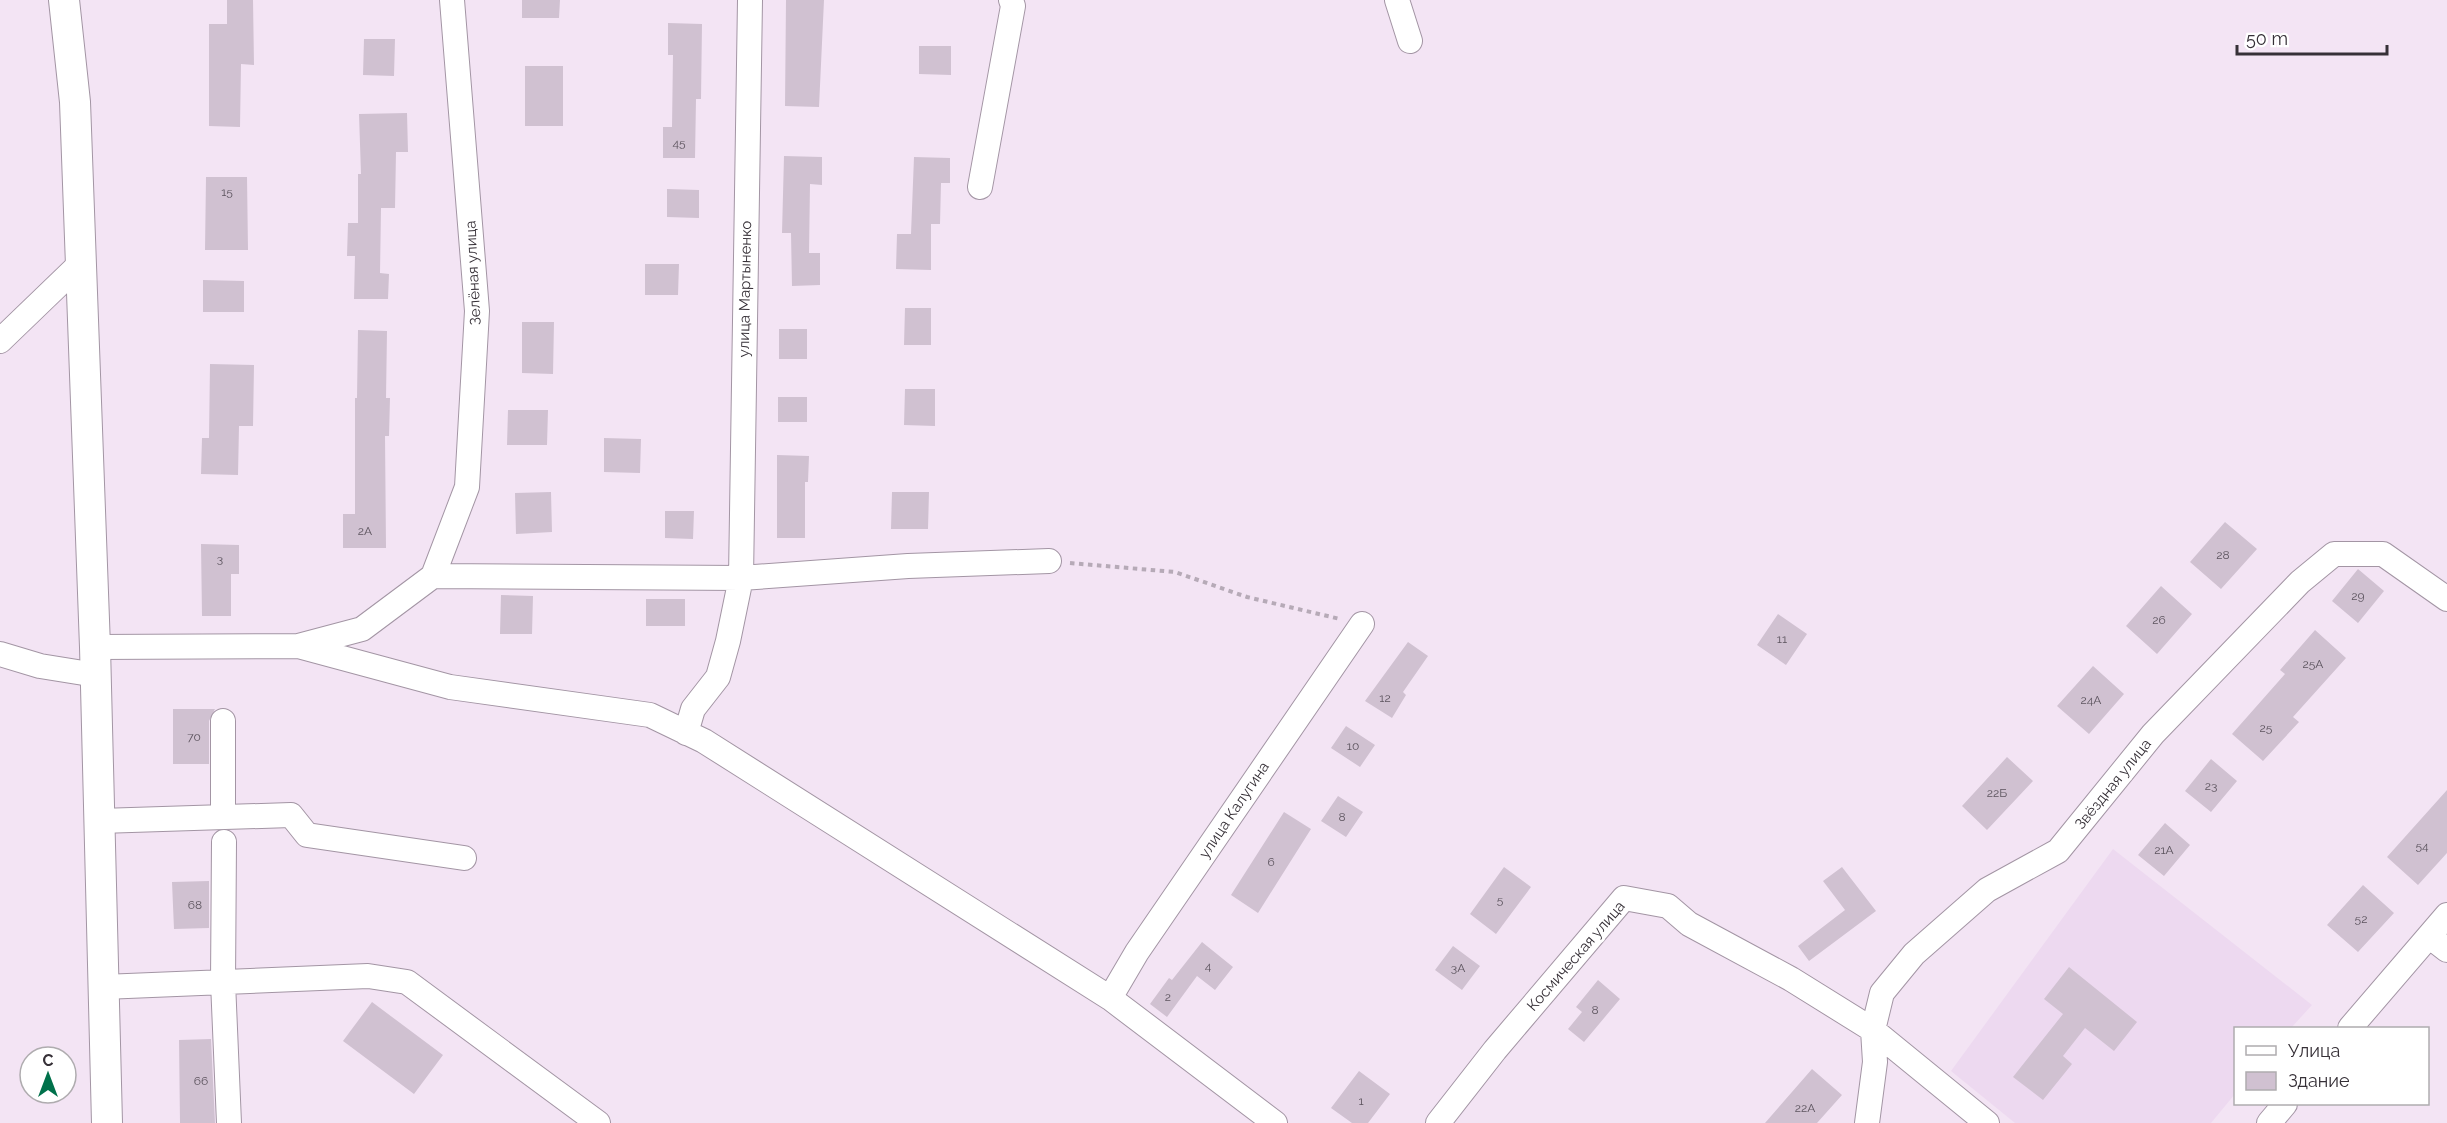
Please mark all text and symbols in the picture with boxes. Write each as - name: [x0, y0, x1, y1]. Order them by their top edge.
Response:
- scale bar: [2237, 18, 2387, 56]
- text: 50 m: [2246, 28, 2288, 49]
- house number: 45: [672, 136, 686, 150]
- house number: 15: [221, 185, 233, 199]
- street label: Зелёная улица: [461, 220, 485, 326]
- street label: улица Мартыненко: [735, 220, 755, 358]
- house number: 2А: [358, 524, 372, 538]
- house number: 28: [2216, 548, 2230, 562]
- house number: 3: [217, 552, 223, 566]
- house number: 29: [2351, 589, 2365, 603]
- house number: 26: [2152, 613, 2166, 627]
- house number: 11: [1777, 632, 1787, 646]
- house number: 25А: [2303, 657, 2323, 671]
- house number: 12: [1379, 691, 1391, 705]
- house number: 24А: [2081, 693, 2101, 707]
- house number: 25: [2260, 721, 2273, 735]
- house number: 70: [187, 730, 201, 744]
- street label: Звёздная улица: [2071, 735, 2155, 833]
- house number: 10: [1347, 739, 1359, 753]
- street label: улица Калугина: [1195, 758, 1273, 862]
- house number: 23: [2205, 779, 2217, 793]
- house number: 22Б: [1987, 786, 2007, 800]
- house number: 8: [1338, 810, 1346, 824]
- house number: 54: [2415, 839, 2429, 853]
- house number: 21А: [2154, 843, 2174, 857]
- house number: 6: [1267, 855, 1275, 869]
- house number: 5: [1497, 893, 1504, 907]
- street label: Космическая улица: [1523, 897, 1629, 1015]
- house number: 68: [188, 898, 202, 912]
- house number: 52: [2355, 912, 2367, 926]
- house number: 4: [1205, 959, 1212, 973]
- house number: 3А: [1451, 961, 1465, 975]
- house number: 2: [1165, 990, 1171, 1004]
- house number: 8: [1591, 1003, 1599, 1017]
- legend: [2234, 1027, 2429, 1105]
- text: Улица: [2288, 1040, 2340, 1061]
- north arrow: [18, 1045, 78, 1105]
- text: С: [43, 1051, 54, 1070]
- text: Здание: [2288, 1070, 2350, 1091]
- house number: 66: [194, 1074, 208, 1088]
- house number: 1: [1358, 1094, 1364, 1108]
- house number: 22А: [1795, 1101, 1815, 1115]

